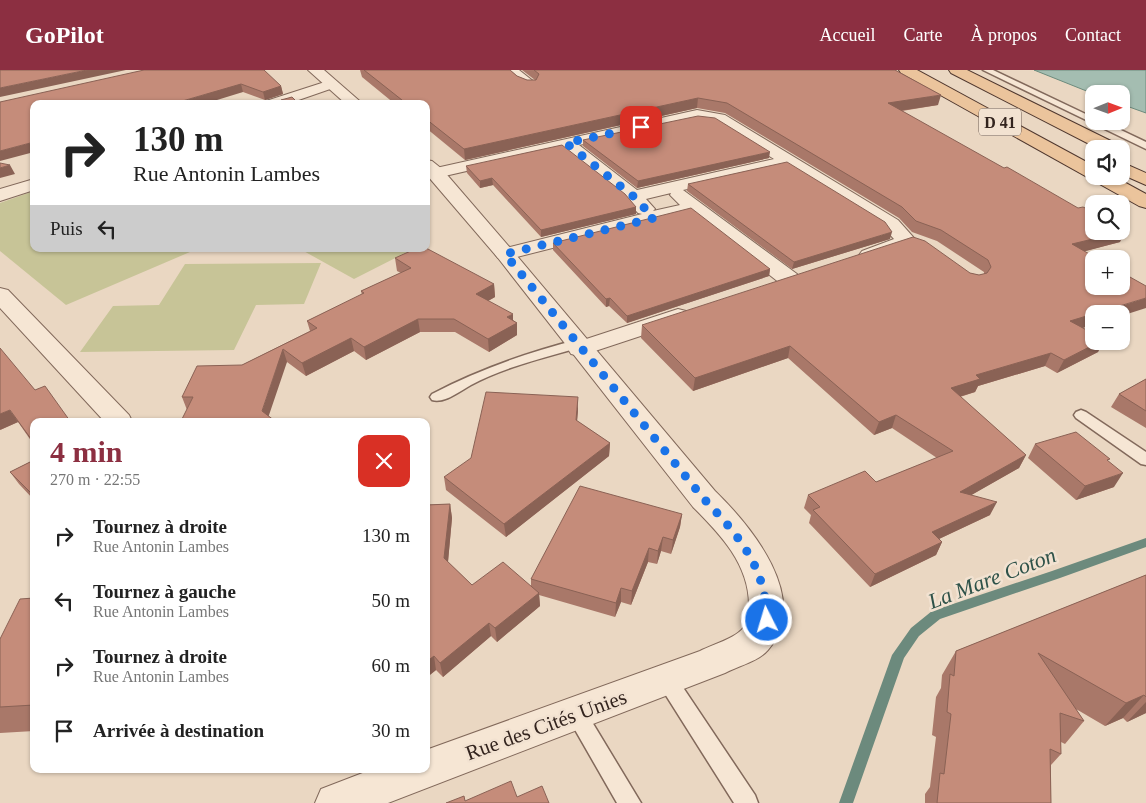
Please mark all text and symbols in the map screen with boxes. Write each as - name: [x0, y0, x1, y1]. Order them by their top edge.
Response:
- text: GoPilot: [25, 22, 104, 48]
- text: Accueil: [820, 25, 876, 45]
- text: Carte: [904, 25, 943, 45]
- text: À propos: [971, 25, 1037, 45]
- text: Contact: [1065, 25, 1121, 45]
- north arrow: [1085, 85, 1130, 130]
- map controls: [1085, 85, 1130, 350]
- pin: [620, 106, 662, 148]
- road number: D 41: [979, 108, 1021, 136]
- icon: arrive: [627, 113, 655, 141]
- icon: right: [50, 120, 115, 185]
- text: 130 m: [133, 120, 223, 159]
- button: sound: [1085, 140, 1130, 185]
- text: Rue Antonin Lambes: [133, 161, 320, 186]
- button: search: [1085, 195, 1130, 240]
- icon: left: [93, 215, 121, 243]
- text: Puis: [50, 218, 83, 239]
- button: +: [1085, 250, 1130, 295]
- button: −: [1085, 305, 1130, 350]
- text: 4 min: [50, 435, 123, 468]
- button: close: [358, 435, 410, 487]
- text: 270 m · 22:55: [50, 471, 140, 488]
- text: Tournez à droite: [93, 516, 227, 537]
- icon: right: [50, 522, 78, 550]
- text: 130 m: [362, 525, 410, 546]
- text: Rue Antonin Lambes: [93, 538, 229, 555]
- water label: La Mare Coton: [924, 542, 1059, 614]
- text: Tournez à gauche: [93, 581, 236, 602]
- icon: left: [50, 587, 78, 615]
- text: 50 m: [371, 590, 410, 611]
- position arrow: [740, 593, 792, 645]
- text: Rue Antonin Lambes: [93, 603, 229, 620]
- text: Tournez à droite: [93, 646, 227, 667]
- icon: right: [50, 652, 78, 680]
- text: 60 m: [371, 655, 410, 676]
- text: Rue Antonin Lambes: [93, 668, 229, 685]
- street label: Rue des Cités Unies: [462, 685, 630, 765]
- icon: arrive: [50, 717, 78, 745]
- text: Arrivée à destination: [93, 720, 264, 741]
- text: 30 m: [371, 720, 410, 741]

